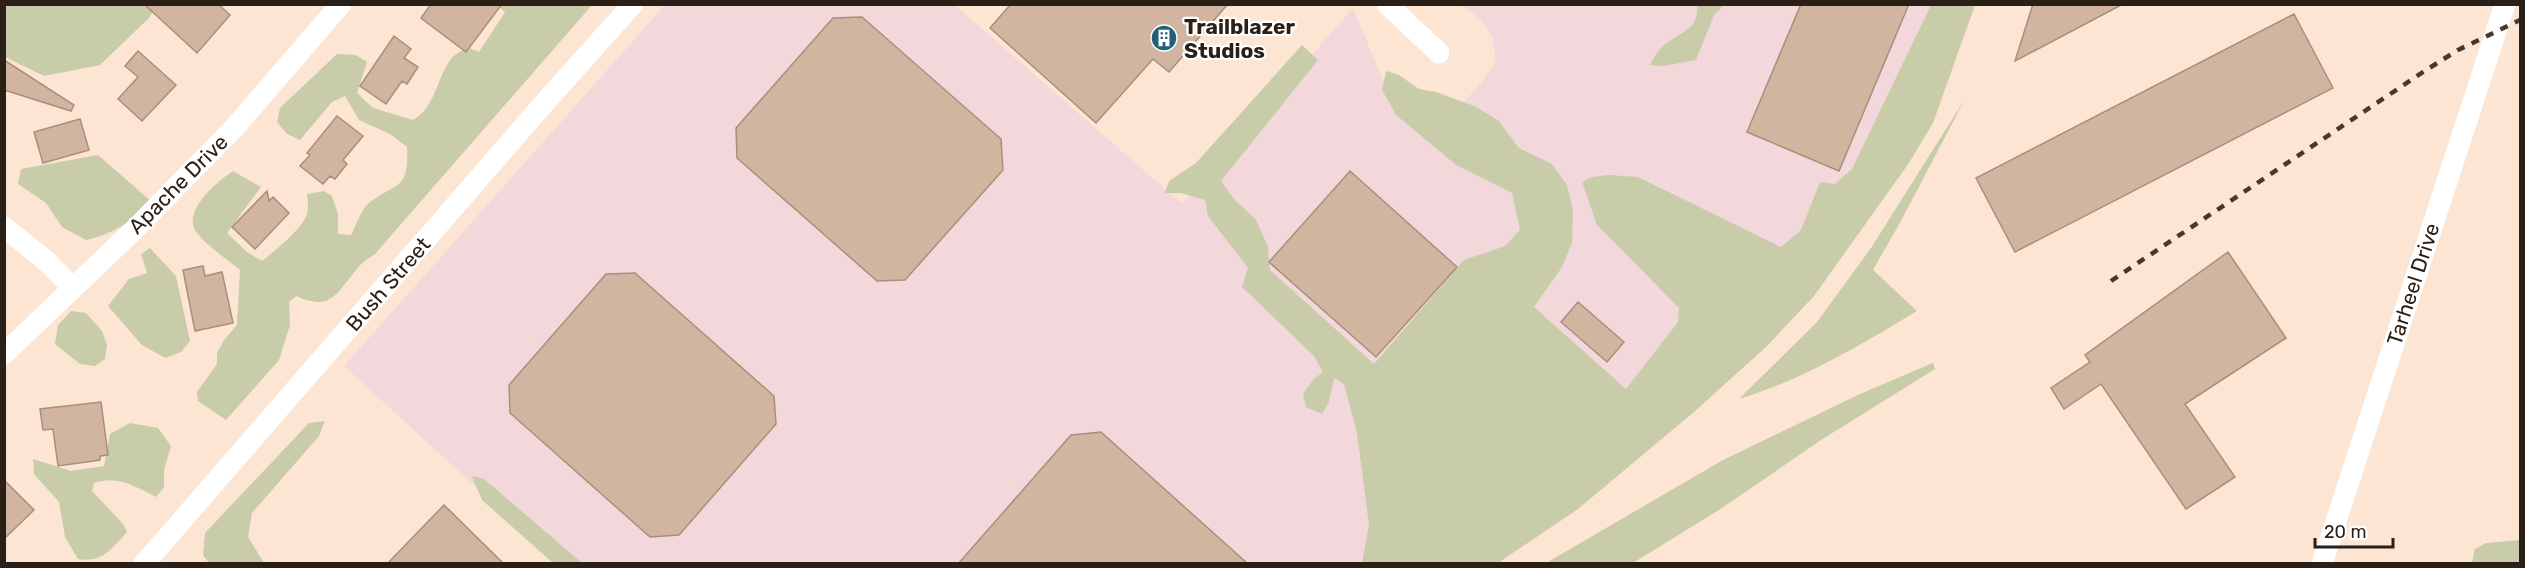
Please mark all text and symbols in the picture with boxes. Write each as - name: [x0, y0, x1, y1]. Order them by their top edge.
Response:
- place label: Trailblazer Studios: [1184, 14, 1296, 63]
- building icon: Trailblazer Studios: [1149, 23, 1179, 53]
- street label: Apache Drive: [123, 129, 233, 239]
- street label: Tarheel Drive: [2382, 220, 2444, 348]
- street label: Bush Street: [341, 232, 435, 336]
- scale bar: [2315, 511, 2393, 549]
- text: 20 m: [2324, 521, 2366, 543]

